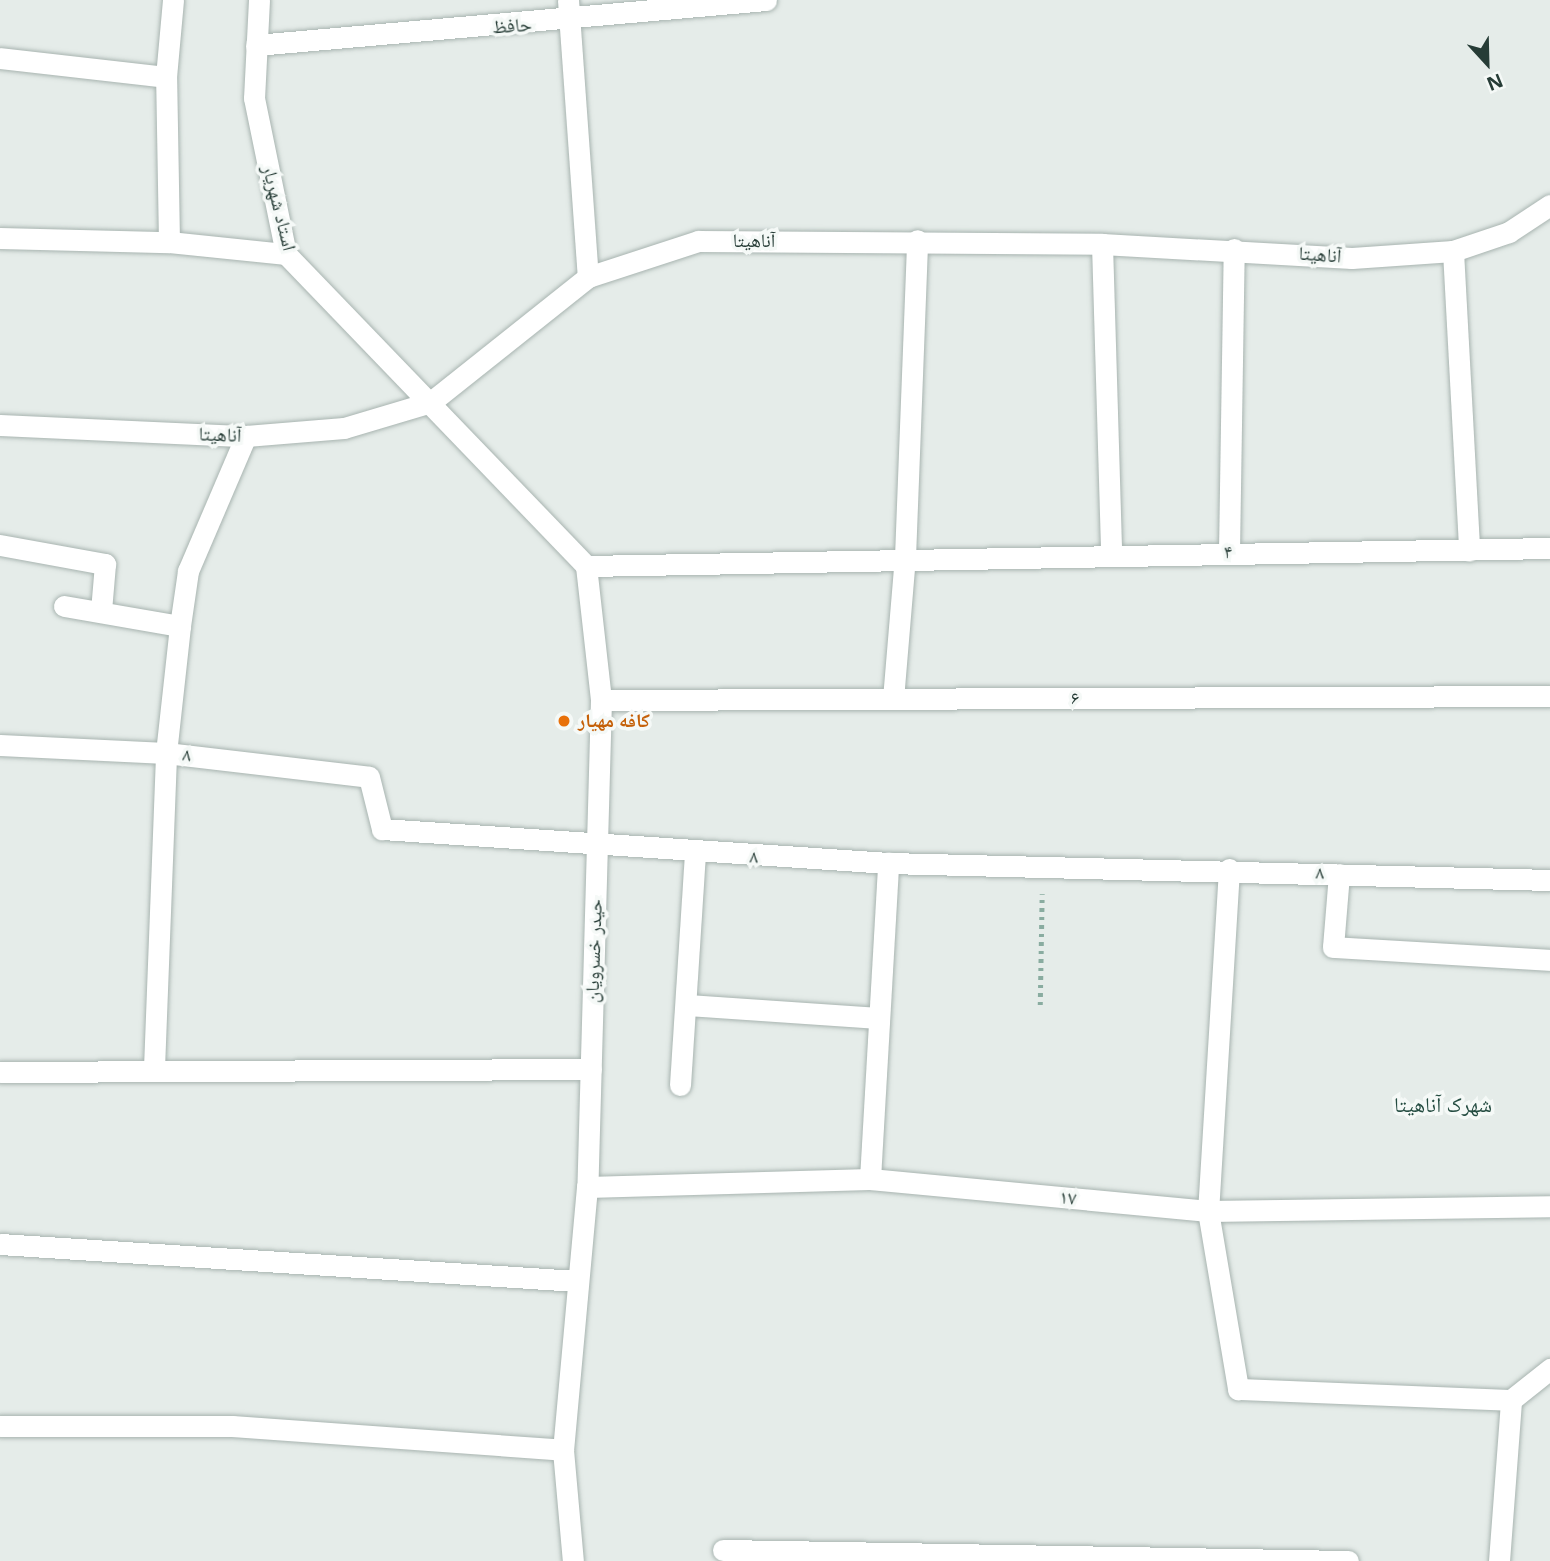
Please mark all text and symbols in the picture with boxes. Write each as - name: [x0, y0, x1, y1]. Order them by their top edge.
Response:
- street label: حافظ: [491, 13, 533, 39]
- north arrow: [1452, 28, 1522, 98]
- text: N: [1483, 68, 1507, 97]
- street label: استاد شهریار: [257, 163, 301, 253]
- street label: آناهیتا: [733, 230, 775, 252]
- street label: آناهیتا: [1298, 242, 1342, 268]
- street label: آناهیتا: [198, 423, 242, 447]
- street label: ۴: [1224, 541, 1232, 563]
- street label: ۶: [1071, 687, 1079, 709]
- place label: کافه مهیار: [578, 710, 650, 732]
- marker: کافه مهیار: [556, 713, 572, 729]
- street label: ۸: [181, 743, 193, 767]
- street label: ۸: [749, 845, 759, 869]
- street label: ۸: [1315, 861, 1325, 885]
- street label: حیدر خسرویان: [581, 899, 607, 1003]
- district label: شهرک آناهیتا: [1394, 1091, 1492, 1117]
- street label: ۱۷: [1059, 1186, 1077, 1210]

